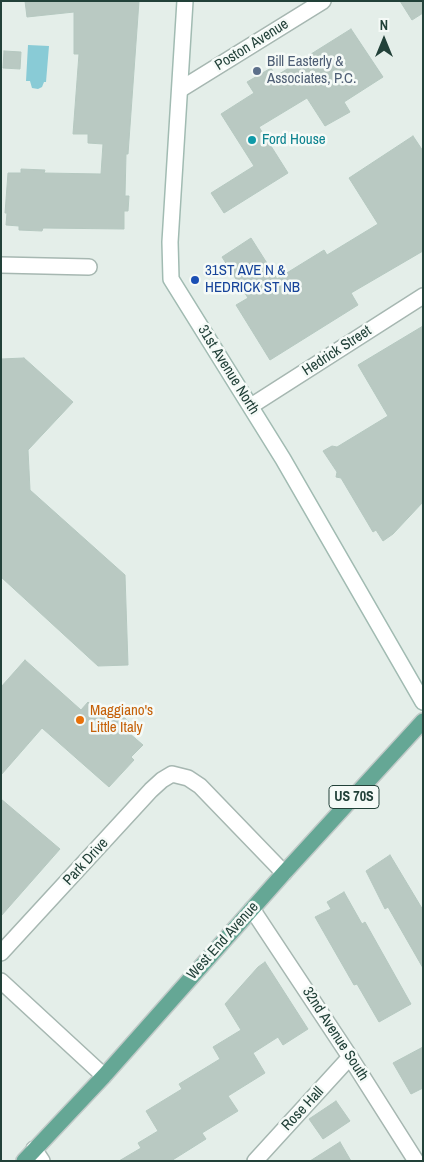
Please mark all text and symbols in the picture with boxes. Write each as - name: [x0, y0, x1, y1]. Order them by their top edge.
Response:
- street label: Poston Avenue: [212, 15, 292, 75]
- north arrow: [359, 15, 409, 65]
- text: N: [380, 16, 388, 34]
- place label: Bill Easterly & Associates, P.C.: [267, 53, 356, 88]
- marker: Bill Easterly & Associates, P.C.: [251, 65, 263, 77]
- place label: Ford House: [262, 131, 326, 149]
- marker: Ford House: [246, 134, 258, 146]
- place label: 31ST AVE N & HEDRICK ST NB: [205, 262, 300, 297]
- marker: 31ST AVE N & HEDRICK ST NB: [189, 274, 201, 286]
- street label: 31st Avenue North: [193, 322, 263, 418]
- street label: Hedrick Street: [299, 322, 375, 380]
- place label: Maggiano's Little Italy: [90, 702, 153, 737]
- marker: Maggiano's Little Italy: [74, 714, 86, 726]
- road number: US 70S: [329, 786, 379, 809]
- street label: Park Drive: [60, 835, 112, 889]
- street label: West End Avenue: [184, 899, 262, 983]
- street label: 32nd Avenue South: [298, 984, 372, 1084]
- street label: Rose Hall: [278, 1083, 328, 1135]

